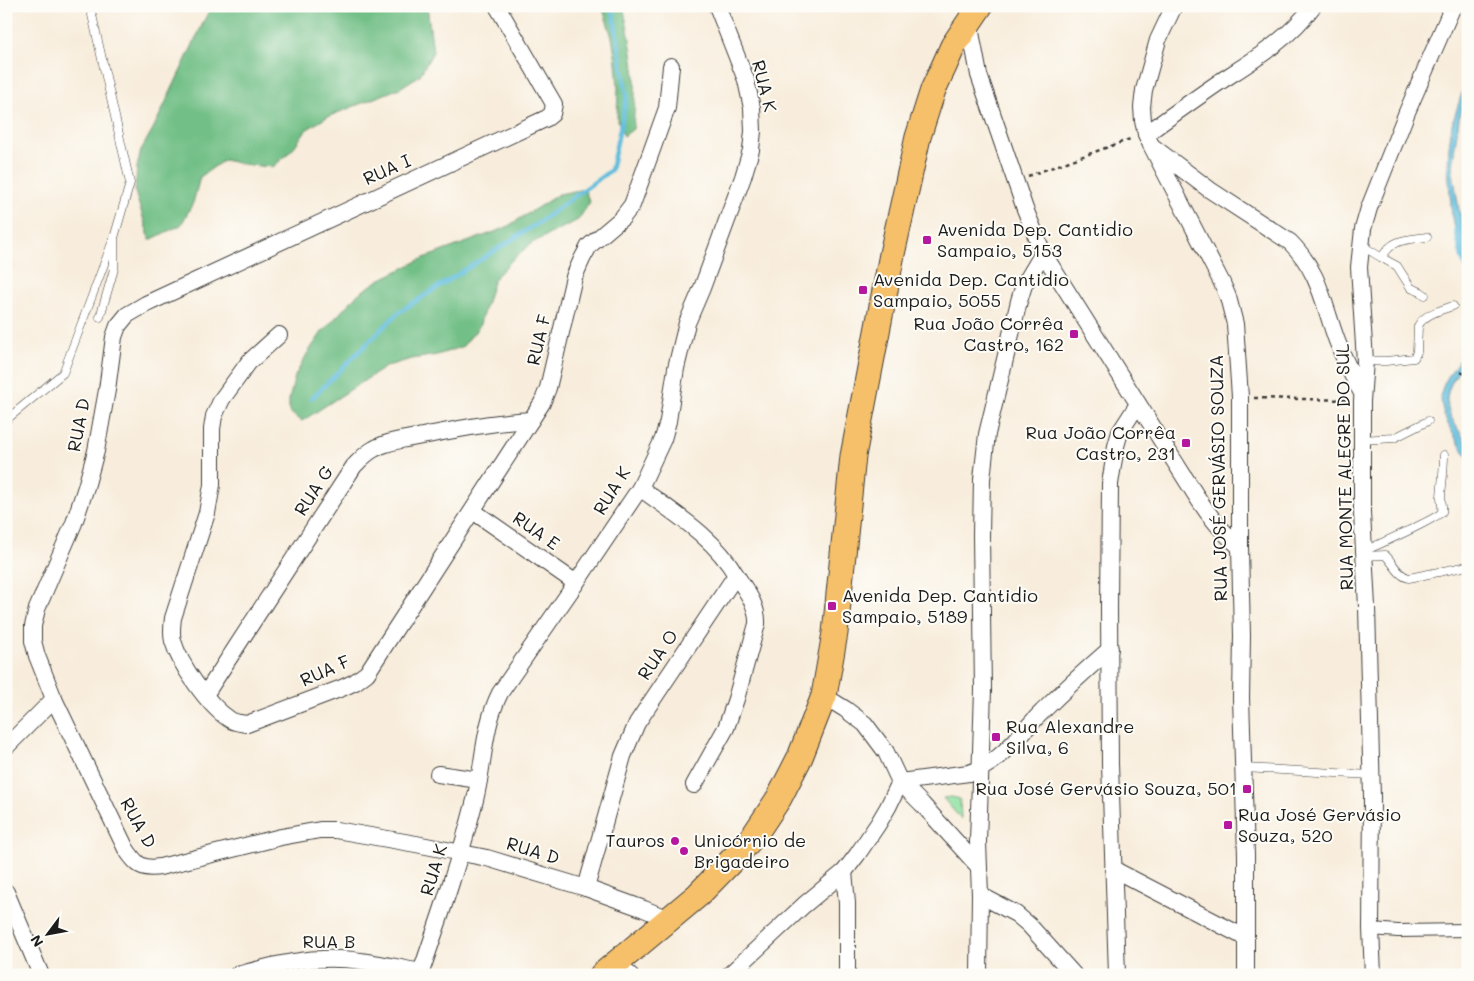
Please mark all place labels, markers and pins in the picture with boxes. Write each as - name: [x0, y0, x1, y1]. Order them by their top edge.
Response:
- place label: Avenida Dep. Cantidio Sampaio, 5153: [937, 217, 1133, 262]
- marker: Avenida Dep. Cantidio Sampaio, 5153: [921, 234, 933, 246]
- place label: Avenida Dep. Cantidio Sampaio, 5055: [873, 267, 1069, 312]
- marker: Avenida Dep. Cantidio Sampaio, 5055: [857, 284, 869, 296]
- place label: Rua João Corrêa Castro, 162: [913, 311, 1064, 356]
- marker: Rua João Corrêa Castro, 162: [1068, 328, 1080, 340]
- place label: Rua João Corrêa Castro, 231: [1025, 420, 1176, 465]
- marker: Rua João Corrêa Castro, 231: [1180, 437, 1192, 449]
- place label: Avenida Dep. Cantidio Sampaio, 5189: [842, 583, 1038, 628]
- marker: Avenida Dep. Cantidio Sampaio, 5189: [826, 600, 838, 612]
- place label: Rua Alexandre Silva, 6: [1006, 714, 1134, 759]
- marker: Rua Alexandre Silva, 6: [990, 731, 1002, 743]
- place label: Rua José Gervásio Souza, 501: [976, 776, 1237, 800]
- marker: Rua José Gervásio Souza, 501: [1241, 783, 1253, 795]
- place label: Rua José Gervásio Souza, 520: [1238, 802, 1401, 847]
- marker: Rua José Gervásio Souza, 520: [1222, 819, 1234, 831]
- place label: Tauros: [605, 828, 665, 852]
- place label: Unicórnio de Brigadeiro: [694, 828, 806, 873]
- marker: Tauros: [669, 835, 681, 847]
- marker: Unicórnio de Brigadeiro: [678, 845, 690, 857]

